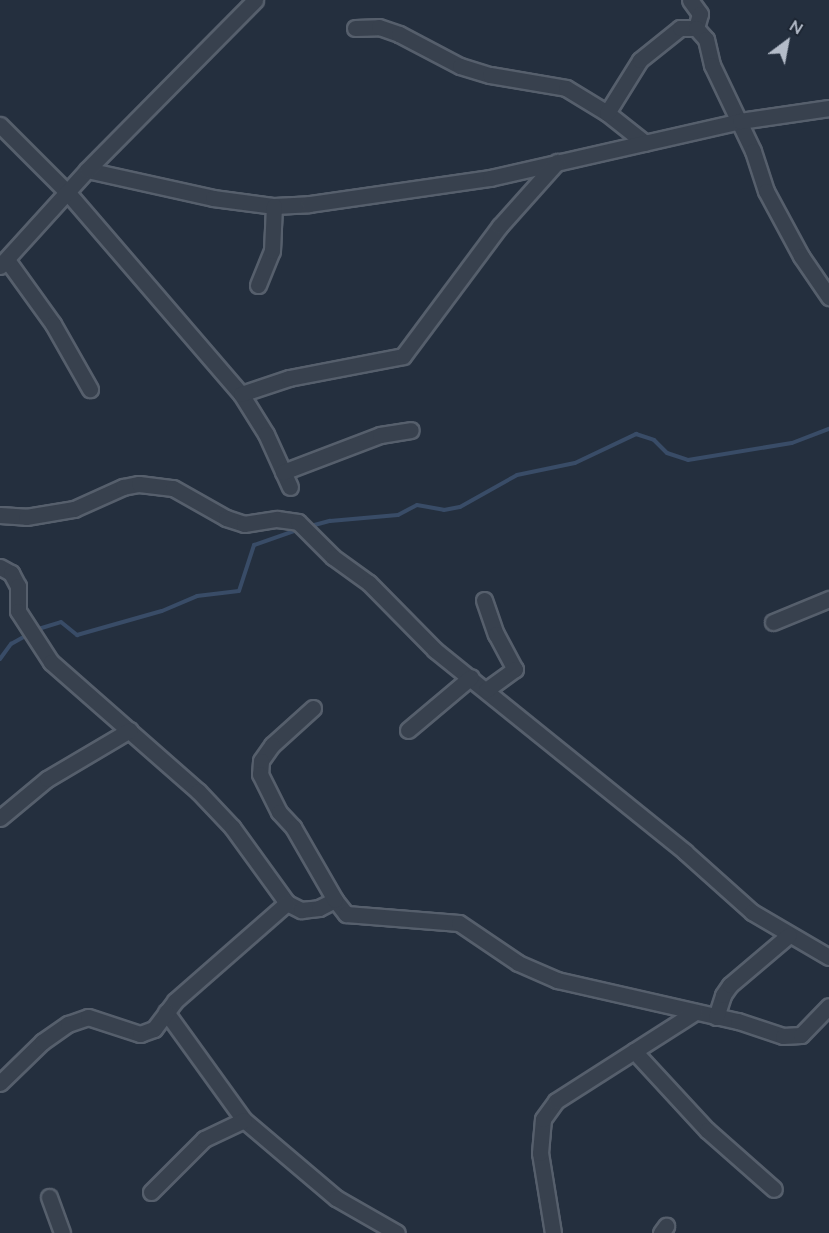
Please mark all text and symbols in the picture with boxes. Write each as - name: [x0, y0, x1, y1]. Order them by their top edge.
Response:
- north arrow: [757, 12, 817, 72]
- text: N: [786, 15, 807, 38]

